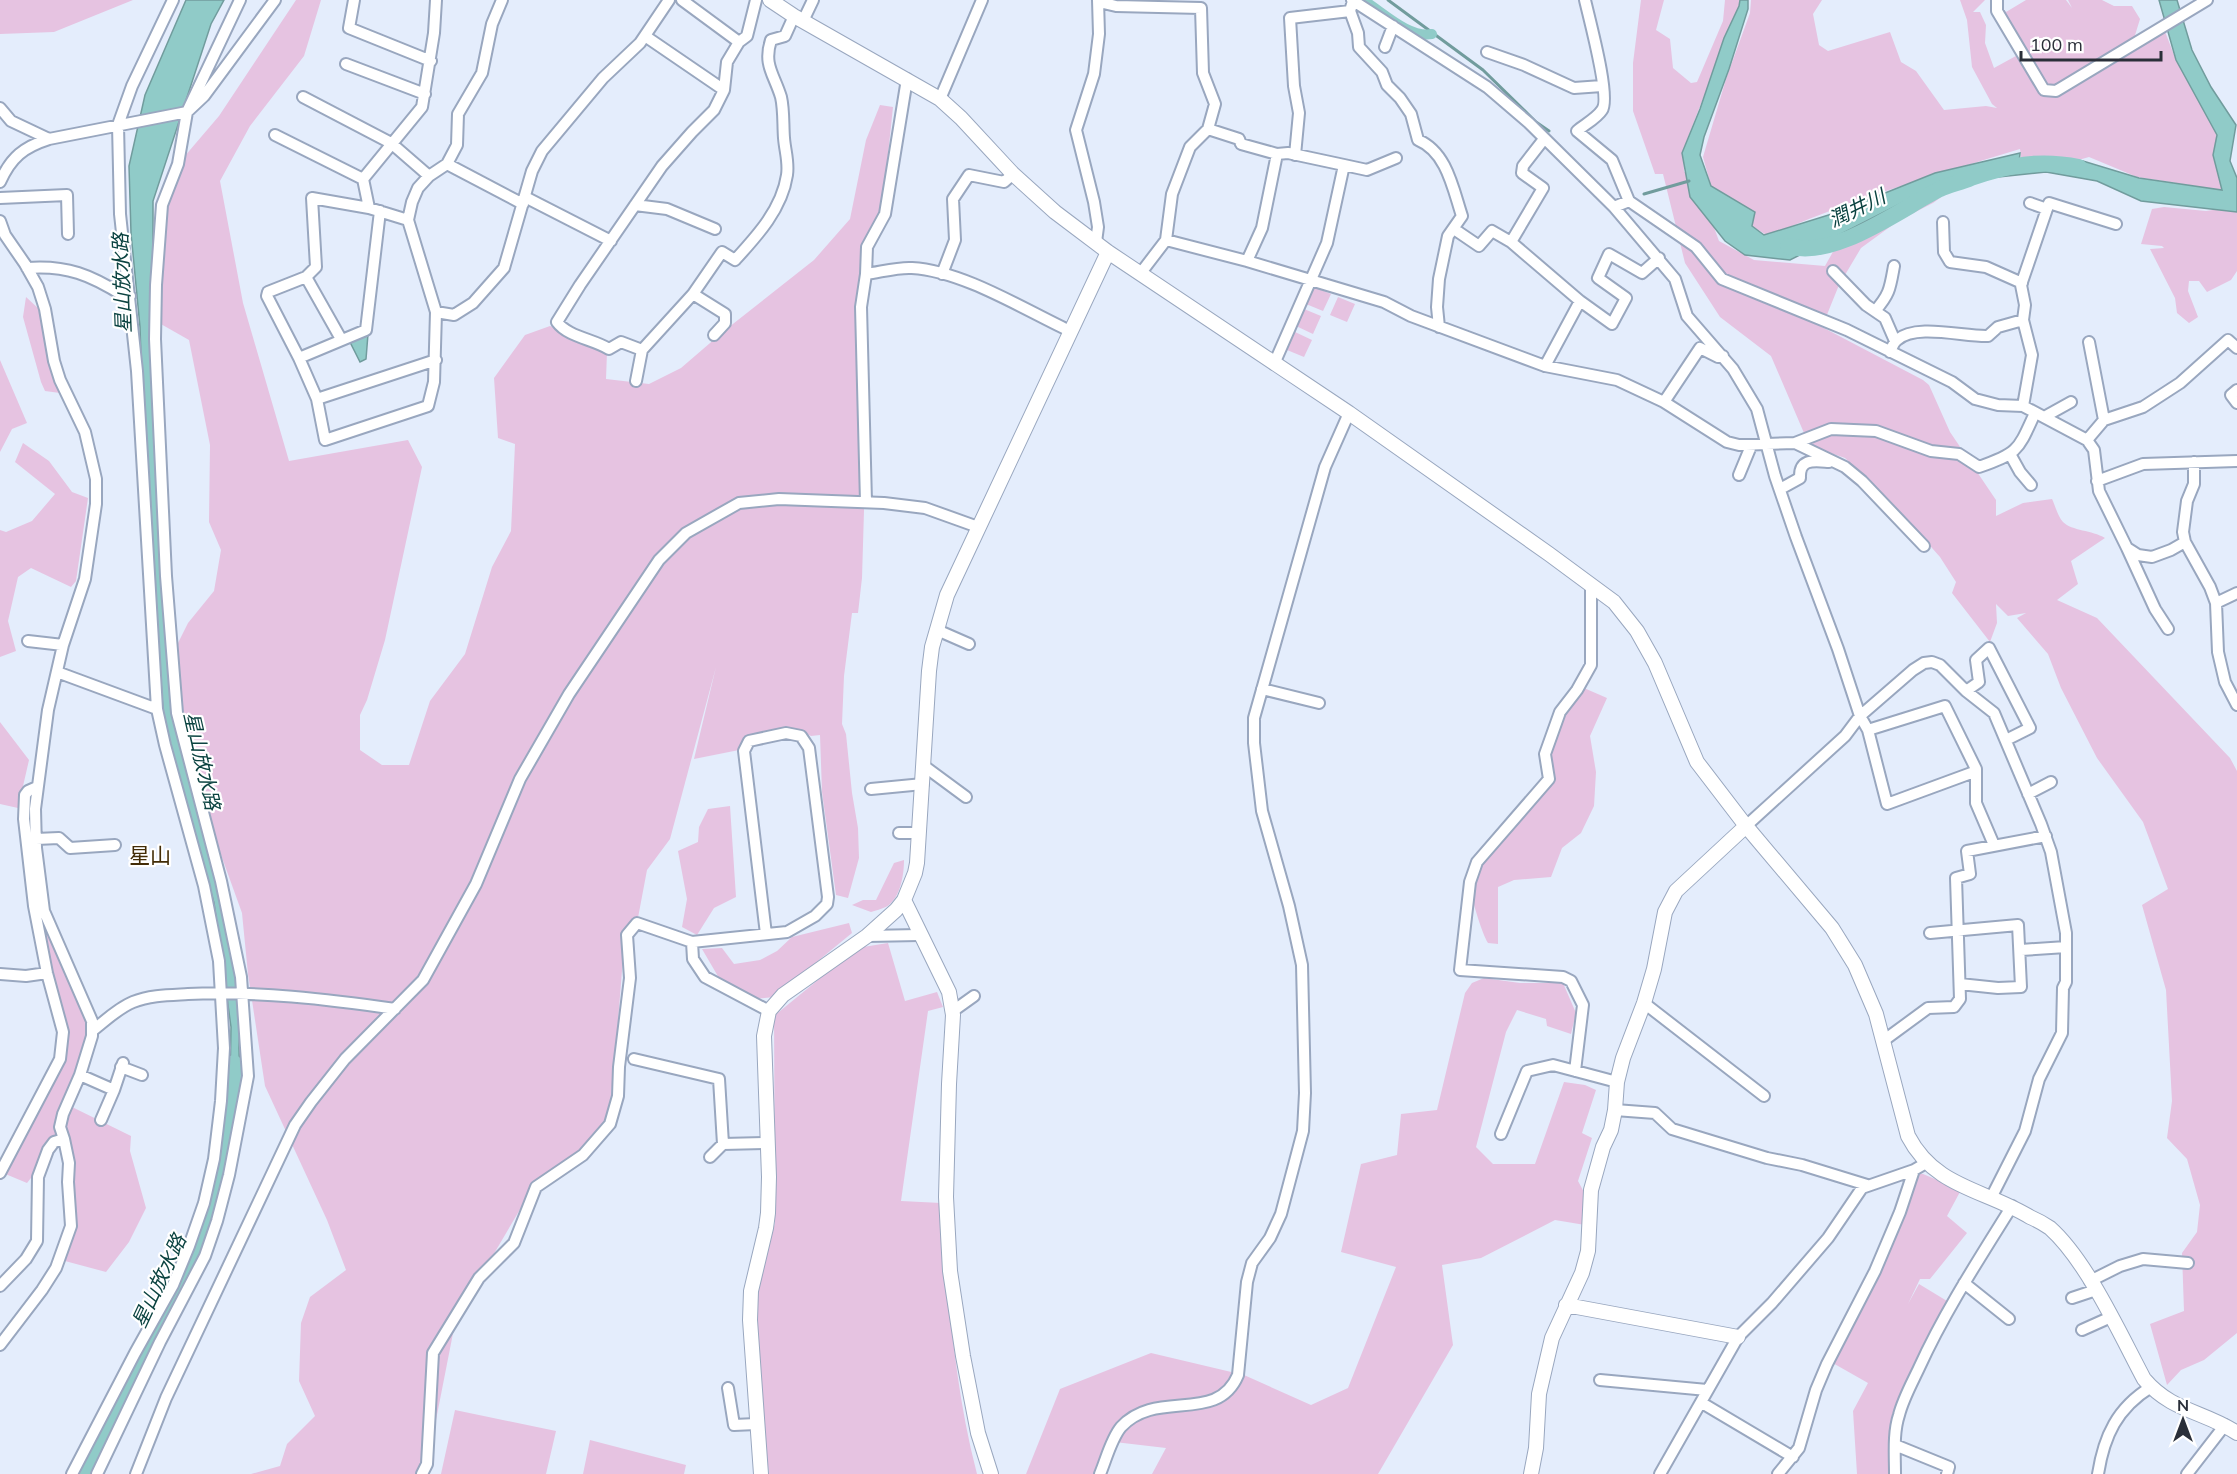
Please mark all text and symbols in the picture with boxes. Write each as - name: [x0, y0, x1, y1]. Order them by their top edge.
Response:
- scale bar: [2021, 24, 2160, 62]
- text: 100 m: [2030, 33, 2083, 56]
- water label: 潤井川: [1824, 182, 1891, 232]
- water label: 星山放水路: [107, 231, 136, 333]
- water label: 星山放水路: [179, 709, 226, 814]
- district label: 星山: [129, 842, 171, 868]
- water label: 星山放水路: [126, 1228, 192, 1331]
- north arrow: [2153, 1390, 2213, 1450]
- text: N: [2177, 1395, 2189, 1415]

